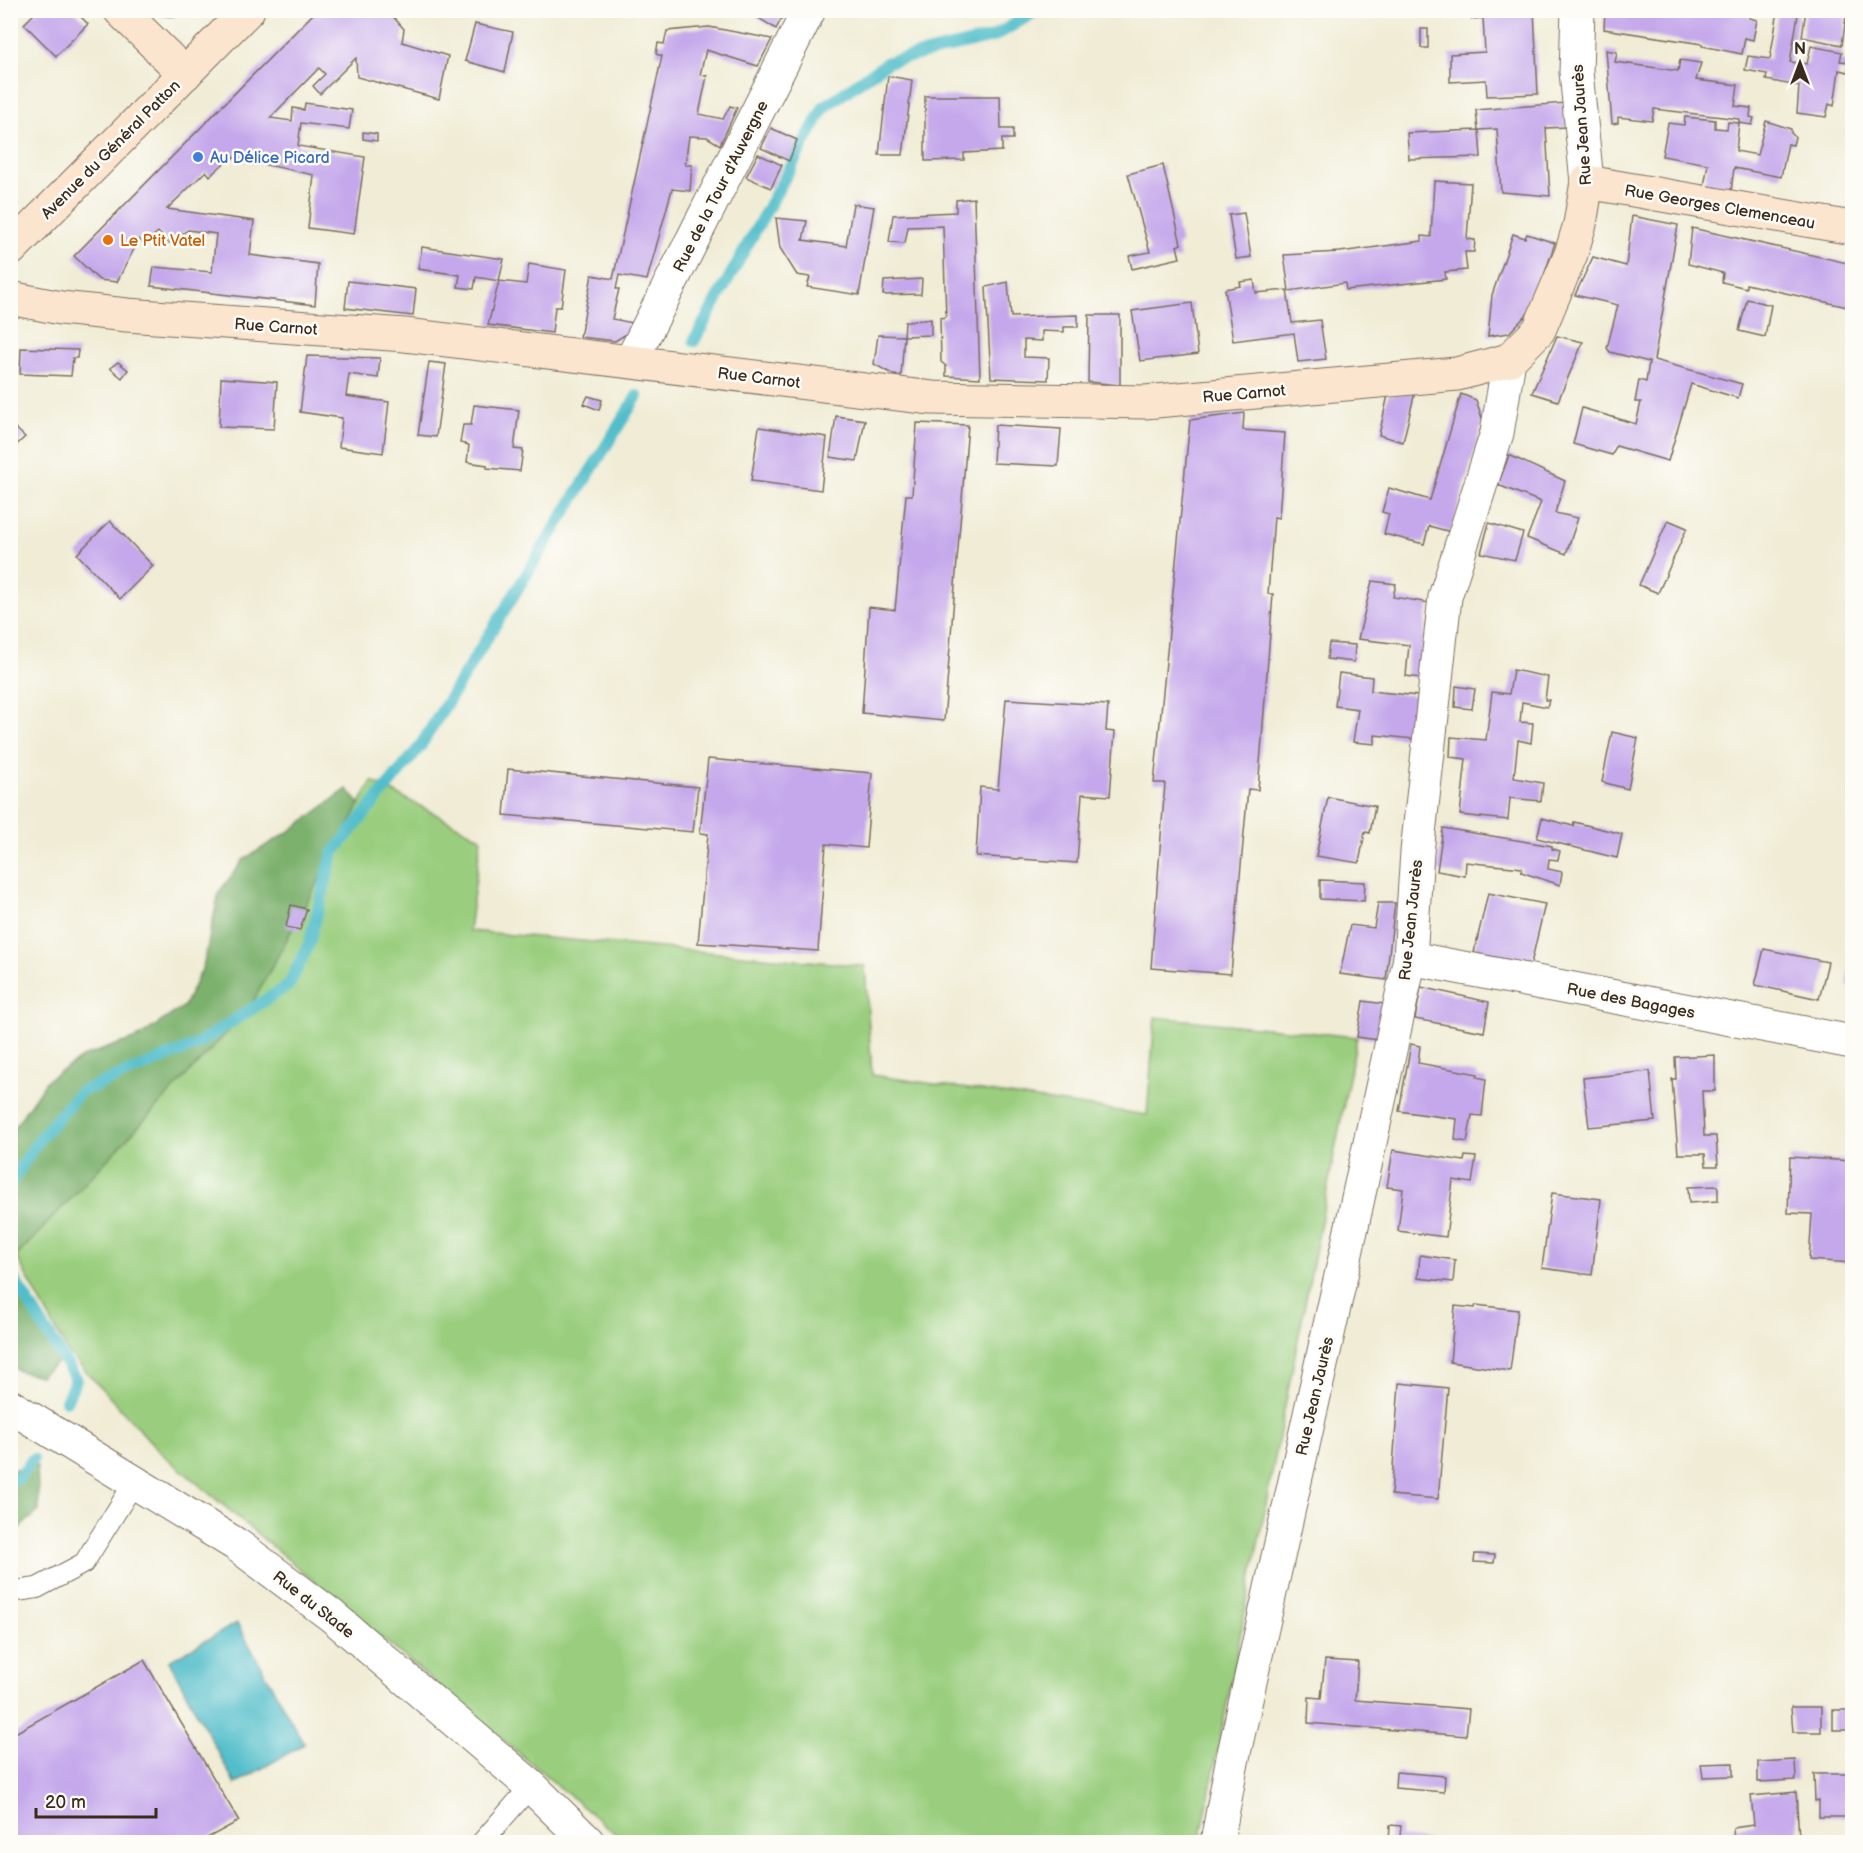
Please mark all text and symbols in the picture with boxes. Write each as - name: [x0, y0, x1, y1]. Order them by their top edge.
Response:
- north arrow: [1770, 33, 1830, 93]
- text: N: [1794, 40, 1806, 59]
- street label: Rue Jean Jaurès: [1569, 64, 1596, 186]
- street label: Avenue du Général Patton: [38, 77, 185, 224]
- street label: Rue de la Tour d'Auvergne: [670, 97, 773, 276]
- place label: Au Délice Picard: [210, 149, 330, 168]
- marker: Au Délice Picard: [191, 150, 205, 164]
- street label: Rue Georges Clemenceau: [1623, 181, 1817, 234]
- place label: Le Ptit Vatel: [120, 232, 205, 251]
- marker: Le Ptit Vatel: [101, 233, 115, 247]
- street label: Rue Carnot: [234, 315, 318, 340]
- street label: Rue Carnot: [716, 364, 801, 393]
- street label: Rue Carnot: [1202, 381, 1286, 408]
- street label: Rue Jean Jaurès: [1396, 859, 1427, 981]
- street label: Rue des Bagages: [1565, 980, 1696, 1023]
- street label: Rue Jean Jaurès: [1293, 1335, 1338, 1458]
- street label: Rue du Stade: [269, 1568, 358, 1643]
- scale bar: [36, 1781, 156, 1819]
- text: 20 m: [45, 1792, 86, 1813]

